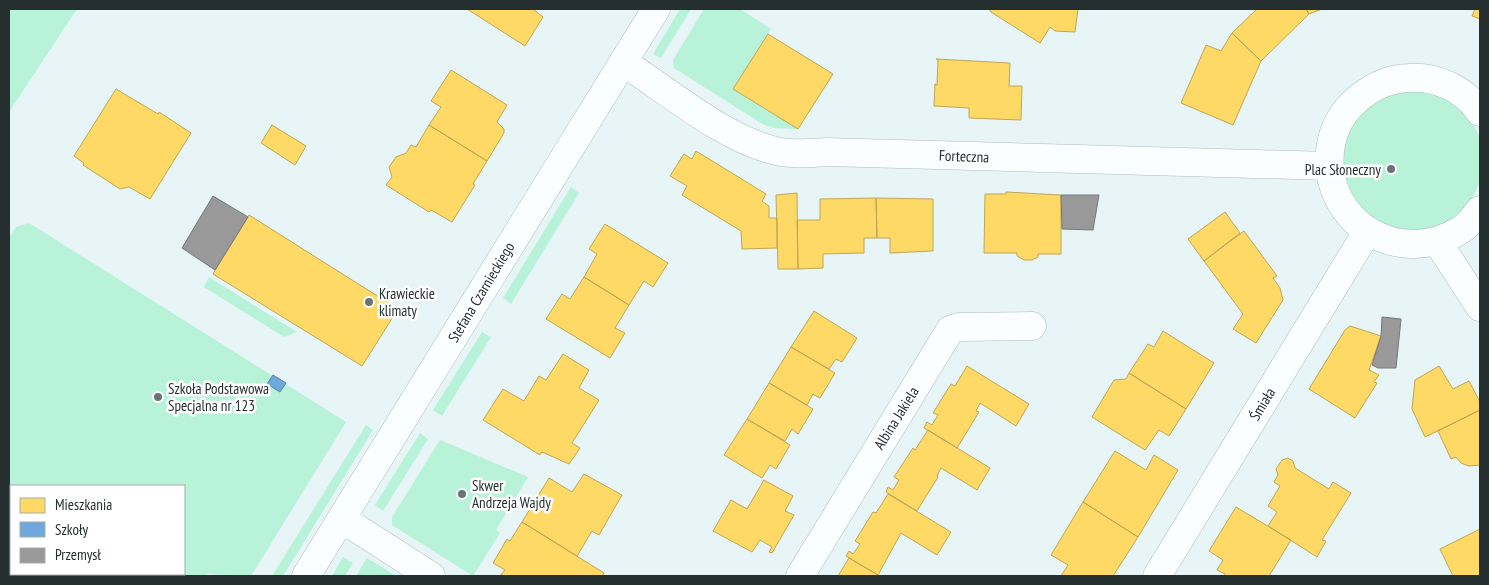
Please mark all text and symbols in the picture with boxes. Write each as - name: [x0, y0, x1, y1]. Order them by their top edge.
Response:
- street label: Forteczna: [938, 146, 990, 166]
- place label: Plac Słoneczny: [1305, 160, 1381, 179]
- marker: Plac Słoneczny: [1385, 163, 1397, 175]
- street label: Stefana Czarnieckiego: [444, 238, 518, 346]
- place label: Krawieckie klimaty: [379, 284, 435, 320]
- marker: Krawieckie klimaty: [363, 296, 375, 308]
- place label: Szkoła Podstawowa Specjalna nr 123: [168, 379, 269, 415]
- street label: Albina Jakiela: [869, 383, 923, 453]
- street label: Śmiała: [1245, 384, 1279, 424]
- marker: Szkoła Podstawowa Specjalna nr 123: [152, 391, 164, 403]
- place label: Skwer Andrzeja Wajdy: [472, 476, 551, 512]
- legend: [10, 485, 185, 575]
- marker: Skwer Andrzeja Wajdy: [456, 488, 468, 500]
- text: Mieszkania: [55, 495, 112, 514]
- text: Szkoły: [55, 520, 88, 539]
- text: Przemysł: [55, 545, 101, 564]

